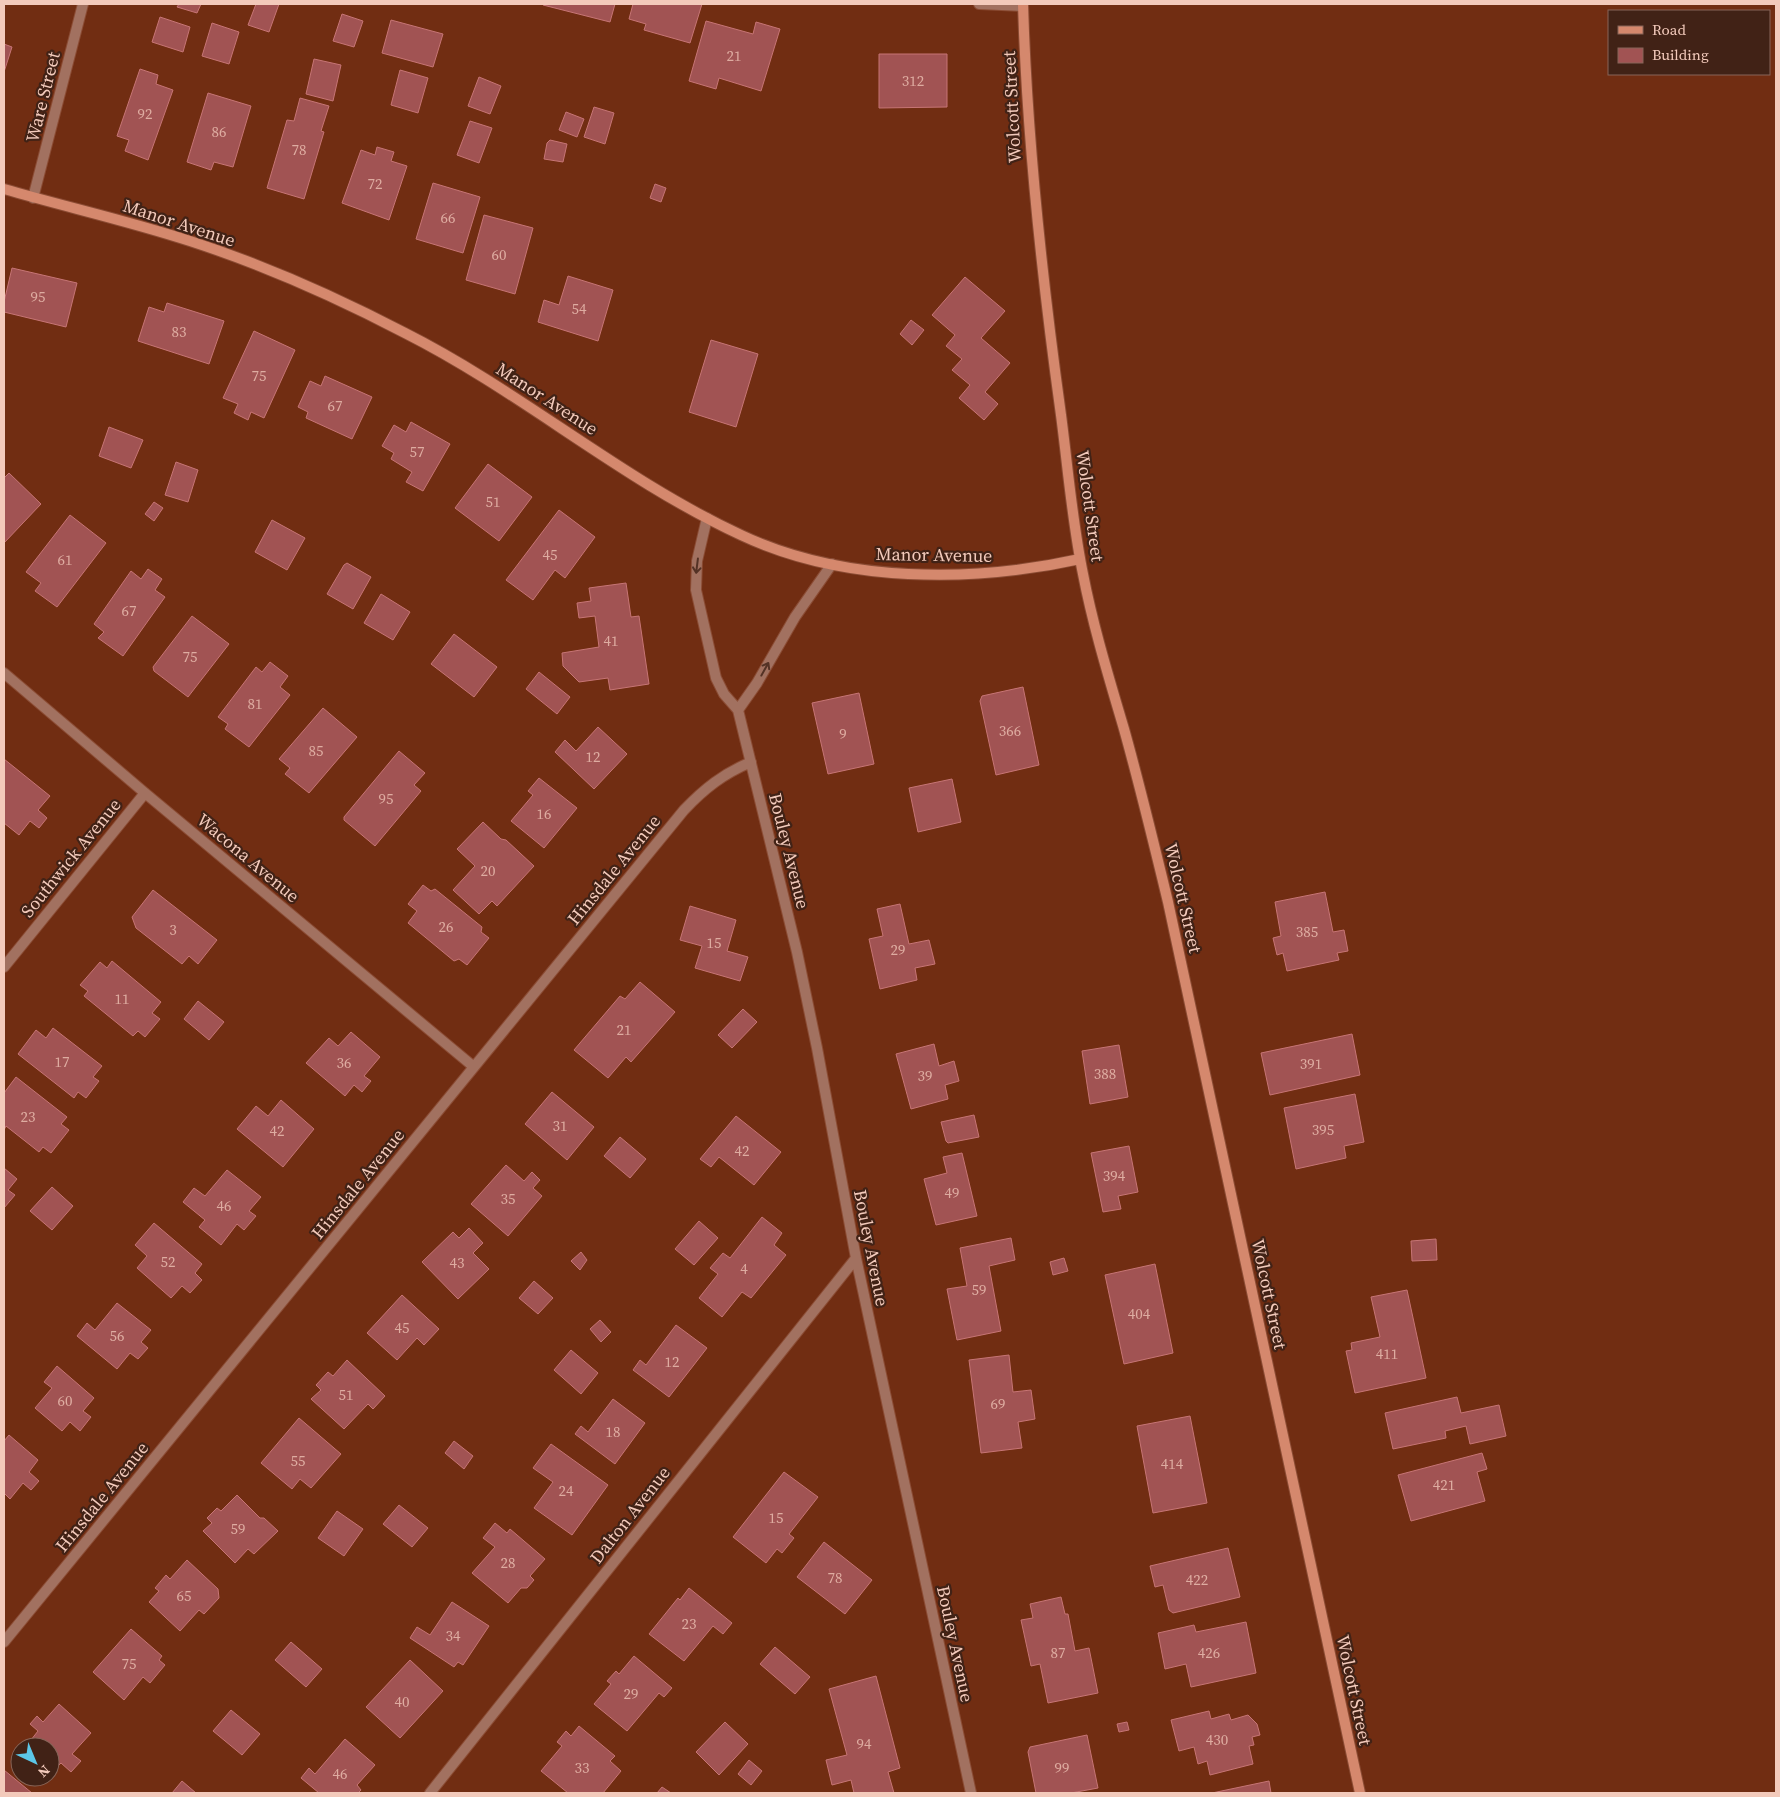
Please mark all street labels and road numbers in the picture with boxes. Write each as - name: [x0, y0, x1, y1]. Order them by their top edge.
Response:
- street label: Ware Street: [19, 49, 66, 145]
- street label: Wolcott Street: [996, 50, 1027, 164]
- street label: Manor Avenue: [120, 193, 238, 252]
- street label: Manor Avenue: [492, 356, 603, 441]
- street label: Wolcott Street: [1070, 449, 1111, 563]
- street label: Manor Avenue: [875, 541, 993, 568]
- street label: Bouley Avenue: [763, 790, 816, 911]
- street label: Southwick Avenue: [15, 793, 126, 922]
- street label: Wacona Avenue: [192, 807, 305, 908]
- street label: Hinsdale Avenue: [561, 809, 666, 930]
- street label: Wolcott Street: [1159, 840, 1208, 955]
- street label: Hinsdale Avenue: [305, 1123, 410, 1244]
- street label: Bouley Avenue: [848, 1187, 895, 1308]
- street label: Wolcott Street: [1246, 1236, 1293, 1351]
- street label: Hinsdale Avenue: [49, 1436, 154, 1557]
- street label: Dalton Avenue: [584, 1461, 676, 1569]
- street label: Bouley Avenue: [931, 1583, 980, 1704]
- street label: Wolcott Street: [1331, 1632, 1378, 1747]

